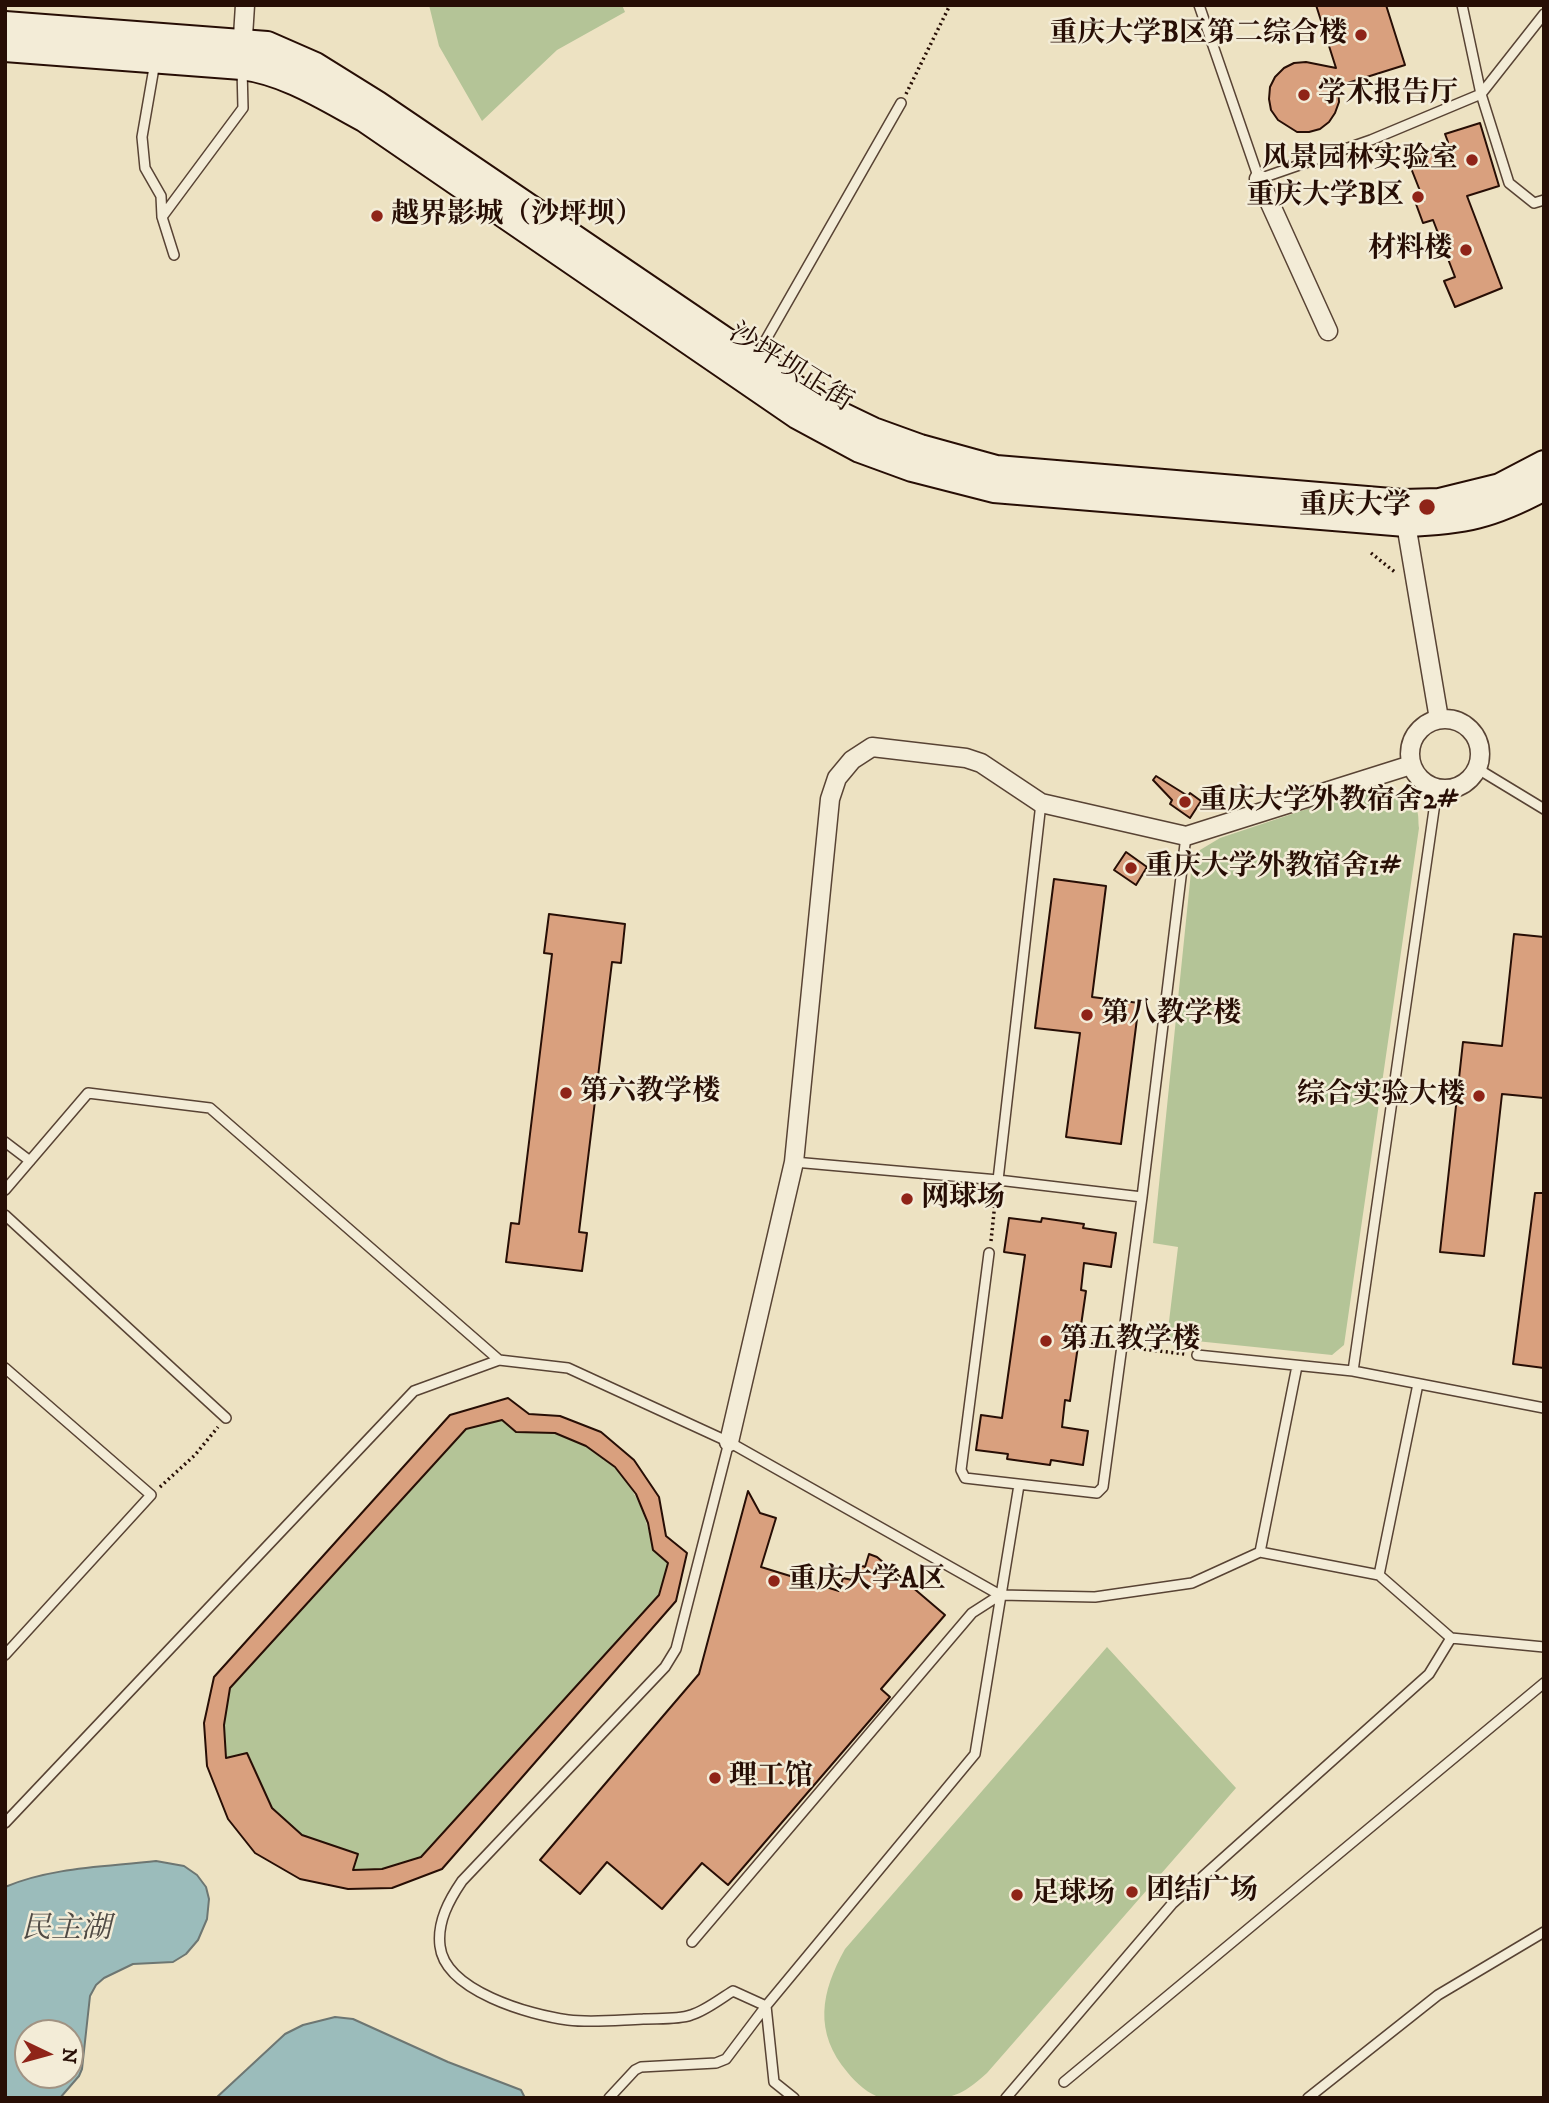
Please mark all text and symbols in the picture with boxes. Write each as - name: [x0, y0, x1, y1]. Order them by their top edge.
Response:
- place label: 重庆大学B区第二综合楼: [1049, 18, 1347, 52]
- marker: 重庆大学B区第二综合楼: [1353, 27, 1369, 43]
- place label: 学术报告厅: [1318, 78, 1458, 112]
- marker: 学术报告厅: [1296, 87, 1312, 103]
- place label: 风景园林实验室: [1262, 143, 1458, 177]
- marker: 风景园林实验室: [1464, 152, 1480, 168]
- place label: 重庆大学B区: [1246, 180, 1404, 214]
- marker: 重庆大学B区: [1410, 189, 1426, 205]
- place label: 越界影城（沙坪坝）: [391, 199, 643, 233]
- marker: 越界影城（沙坪坝）: [369, 208, 385, 224]
- place label: 材料楼: [1368, 233, 1452, 267]
- marker: 材料楼: [1458, 242, 1474, 258]
- street label: 沙坪坝正街: [722, 318, 858, 420]
- place label: 重庆大学: [1299, 490, 1411, 524]
- marker: 重庆大学: [1417, 497, 1437, 517]
- place label: 重庆大学外教宿舍2#: [1199, 785, 1459, 819]
- marker: 重庆大学外教宿舍2#: [1177, 794, 1193, 810]
- place label: 重庆大学外教宿舍1#: [1145, 851, 1402, 885]
- marker: 重庆大学外教宿舍1#: [1123, 860, 1139, 876]
- place label: 第八教学楼: [1101, 998, 1241, 1032]
- marker: 第八教学楼: [1079, 1007, 1095, 1023]
- place label: 第六教学楼: [580, 1076, 720, 1110]
- place label: 综合实验大楼: [1297, 1079, 1465, 1113]
- marker: 第六教学楼: [558, 1085, 574, 1101]
- marker: 综合实验大楼: [1471, 1088, 1487, 1104]
- place label: 网球场: [921, 1182, 1005, 1216]
- marker: 网球场: [899, 1191, 915, 1207]
- place label: 第五教学楼: [1060, 1324, 1200, 1358]
- marker: 第五教学楼: [1038, 1333, 1054, 1349]
- place label: 重庆大学A区: [788, 1564, 946, 1598]
- marker: 重庆大学A区: [766, 1573, 782, 1589]
- place label: 理工馆: [729, 1761, 813, 1795]
- marker: 理工馆: [707, 1770, 723, 1786]
- place label: 团结广场: [1146, 1875, 1258, 1909]
- place label: 足球场: [1031, 1878, 1115, 1912]
- marker: 团结广场: [1124, 1884, 1140, 1900]
- marker: 足球场: [1009, 1887, 1025, 1903]
- water label: 民主湖: [21, 1913, 111, 1949]
- north arrow: [14, 2019, 84, 2089]
- text: N: [56, 2047, 81, 2064]

